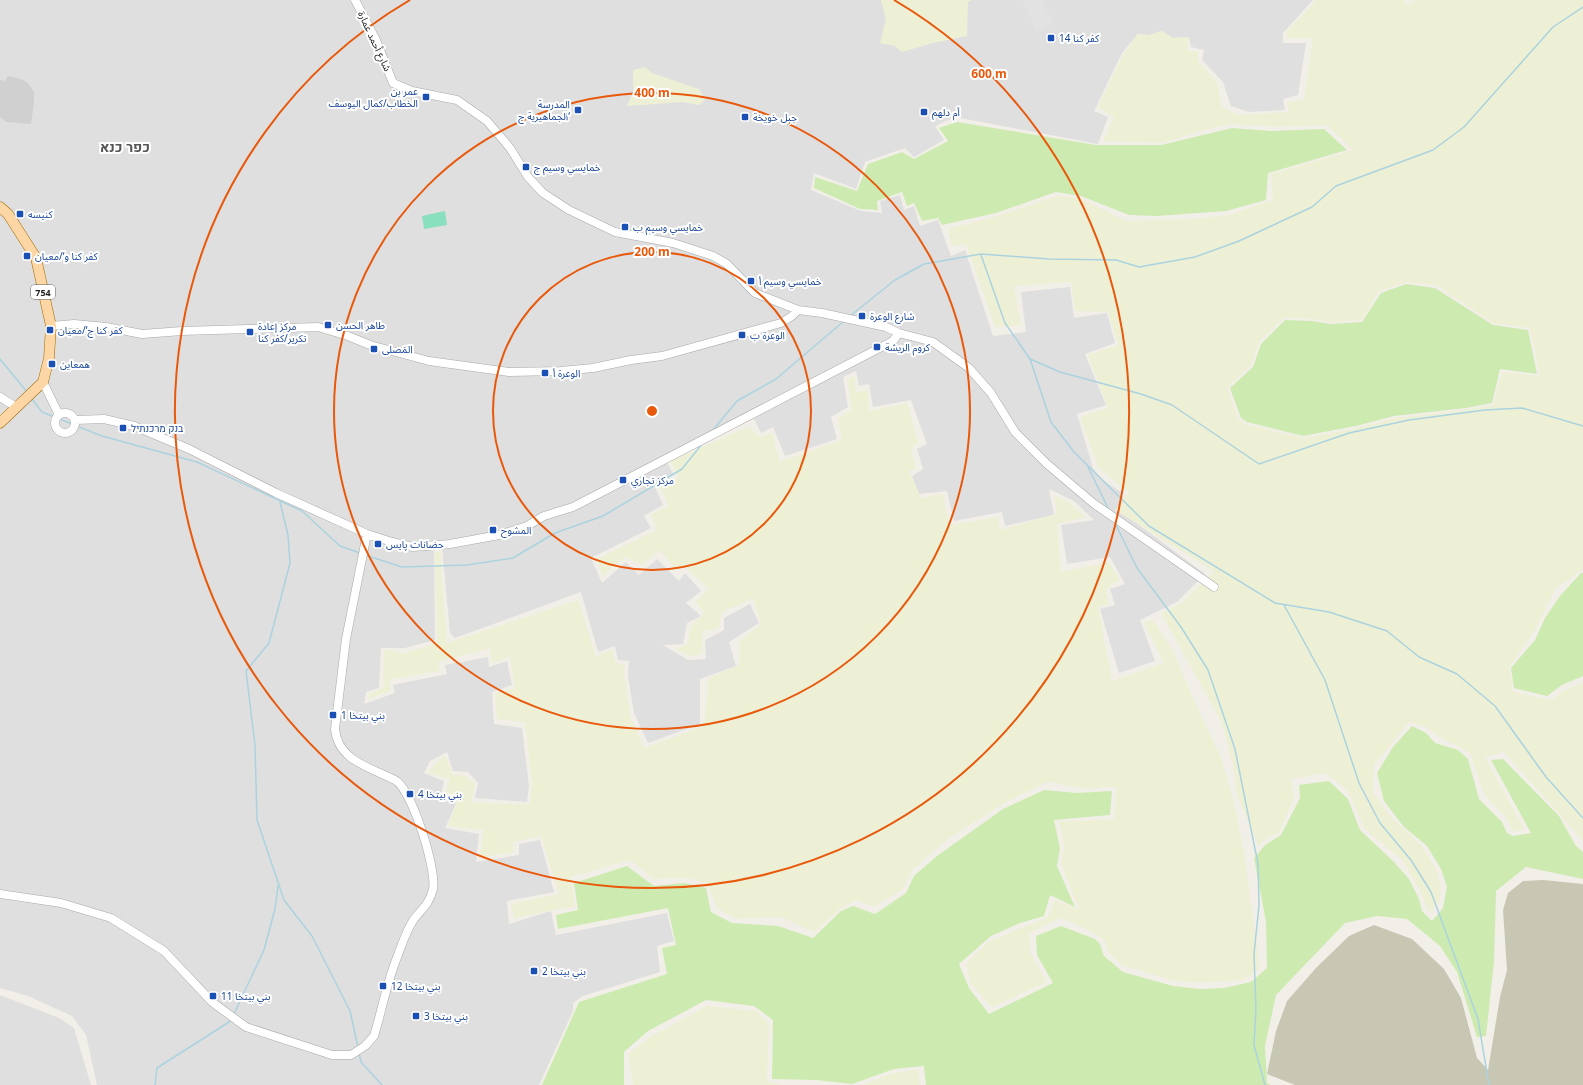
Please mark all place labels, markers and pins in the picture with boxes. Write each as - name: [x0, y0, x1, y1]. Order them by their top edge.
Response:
- place label: كفر كنا 14: [1059, 31, 1100, 45]
- marker: كفر كنا 14: [1046, 33, 1056, 43]
- place label: عمر بن الخطاب/كمال اليوسف: [328, 84, 418, 110]
- marker: عمر بن الخطاب/كمال اليوسف: [421, 92, 431, 102]
- place label: المدرسة الجماهيرية ج‘: [518, 97, 570, 124]
- marker: المدرسة الجماهيرية ج‘: [573, 105, 583, 115]
- place label: أم دلهم: [932, 105, 960, 121]
- marker: أم دلهم: [919, 107, 929, 117]
- place label: جبل خويخة: [753, 110, 797, 124]
- marker: جبل خويخة: [740, 112, 750, 122]
- place label: خمايسي وسيم ج: [534, 160, 601, 175]
- marker: خمايسي وسيم ج: [521, 162, 531, 172]
- place label: كنيسه: [28, 207, 54, 221]
- marker: كنيسه: [15, 209, 25, 219]
- place label: خمايسي وسيم ب: [633, 220, 703, 235]
- marker: خمايسي وسيم ب: [620, 222, 630, 232]
- place label: كفر كنا و‘/معيان: [35, 249, 98, 263]
- marker: كفر كنا و‘/معيان: [22, 251, 32, 261]
- place label: خمايسي وسيم أ: [759, 274, 822, 289]
- marker: خمايسي وسيم أ: [746, 276, 756, 286]
- place label: شارع الوعرة: [870, 309, 915, 324]
- marker: شارع الوعرة: [857, 311, 867, 321]
- place label: طاهر الحسن: [336, 318, 385, 332]
- place label: مركز إعادة تكرير/كفر كنا: [258, 319, 307, 345]
- marker: طاهر الحسن: [323, 320, 333, 330]
- place label: كفر كنا ج‘/معيان: [58, 323, 123, 338]
- marker: كفر كنا ج‘/معيان: [45, 325, 55, 335]
- marker: مركز إعادة تكرير/كفر كنا: [245, 327, 255, 337]
- place label: الوعرة ب: [750, 328, 785, 342]
- marker: الوعرة ب: [737, 330, 747, 340]
- place label: كروم الريشة: [885, 340, 931, 356]
- place label: المَصلى: [382, 342, 413, 356]
- marker: كروم الريشة: [872, 342, 882, 352]
- marker: المَصلى: [369, 344, 379, 354]
- place label: همعاين: [60, 357, 90, 371]
- marker: همعاين: [47, 359, 57, 369]
- place label: الوعرة أ: [553, 366, 580, 380]
- marker: الوعرة أ: [540, 368, 550, 378]
- centre of rings: [645, 404, 659, 418]
- place label: בנק מרכנתיל: [131, 421, 184, 435]
- marker: בנק מרכנתיל: [118, 423, 128, 433]
- place label: مركز تجاري: [631, 473, 674, 488]
- marker: مركز تجاري: [618, 475, 628, 485]
- place label: المشوح: [501, 523, 531, 538]
- marker: المشوح: [488, 525, 498, 535]
- place label: حضانات پايس: [386, 537, 444, 551]
- marker: حضانات پايس: [373, 539, 383, 549]
- place label: بني بيتخا 1: [341, 708, 385, 723]
- marker: بني بيتخا 1: [328, 710, 338, 720]
- place label: بني بيتخا 4: [418, 787, 462, 802]
- marker: بني بيتخا 4: [405, 789, 415, 799]
- place label: بني بيتخا 2: [542, 964, 586, 979]
- marker: بني بيتخا 2: [529, 966, 539, 976]
- place label: بني بيتخا 12: [391, 979, 441, 994]
- marker: بني بيتخا 12: [378, 981, 388, 991]
- place label: بني بيتخا 11: [221, 989, 271, 1004]
- marker: بني بيتخا 11: [208, 991, 218, 1001]
- place label: بني بيتخا 3: [424, 1009, 468, 1024]
- marker: بني بيتخا 3: [411, 1011, 421, 1021]

